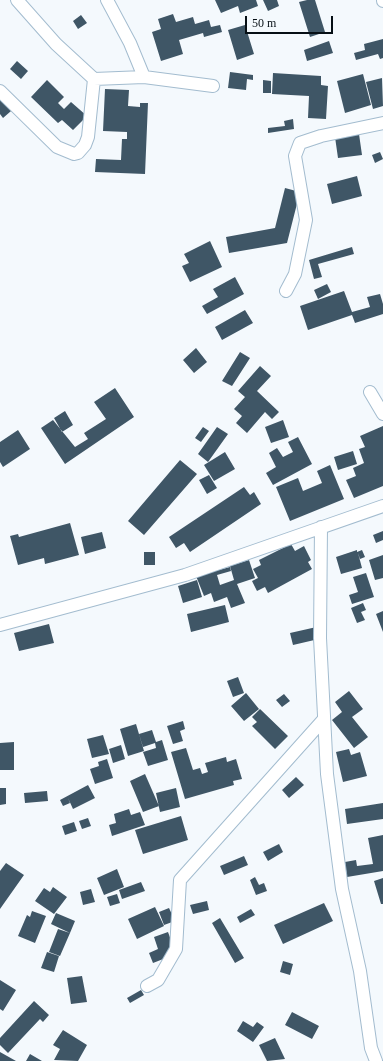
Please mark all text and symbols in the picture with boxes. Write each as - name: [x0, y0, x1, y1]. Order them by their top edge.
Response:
- scale bar: [247, 8, 335, 34]
- text: 50 m: [252, 16, 276, 30]

